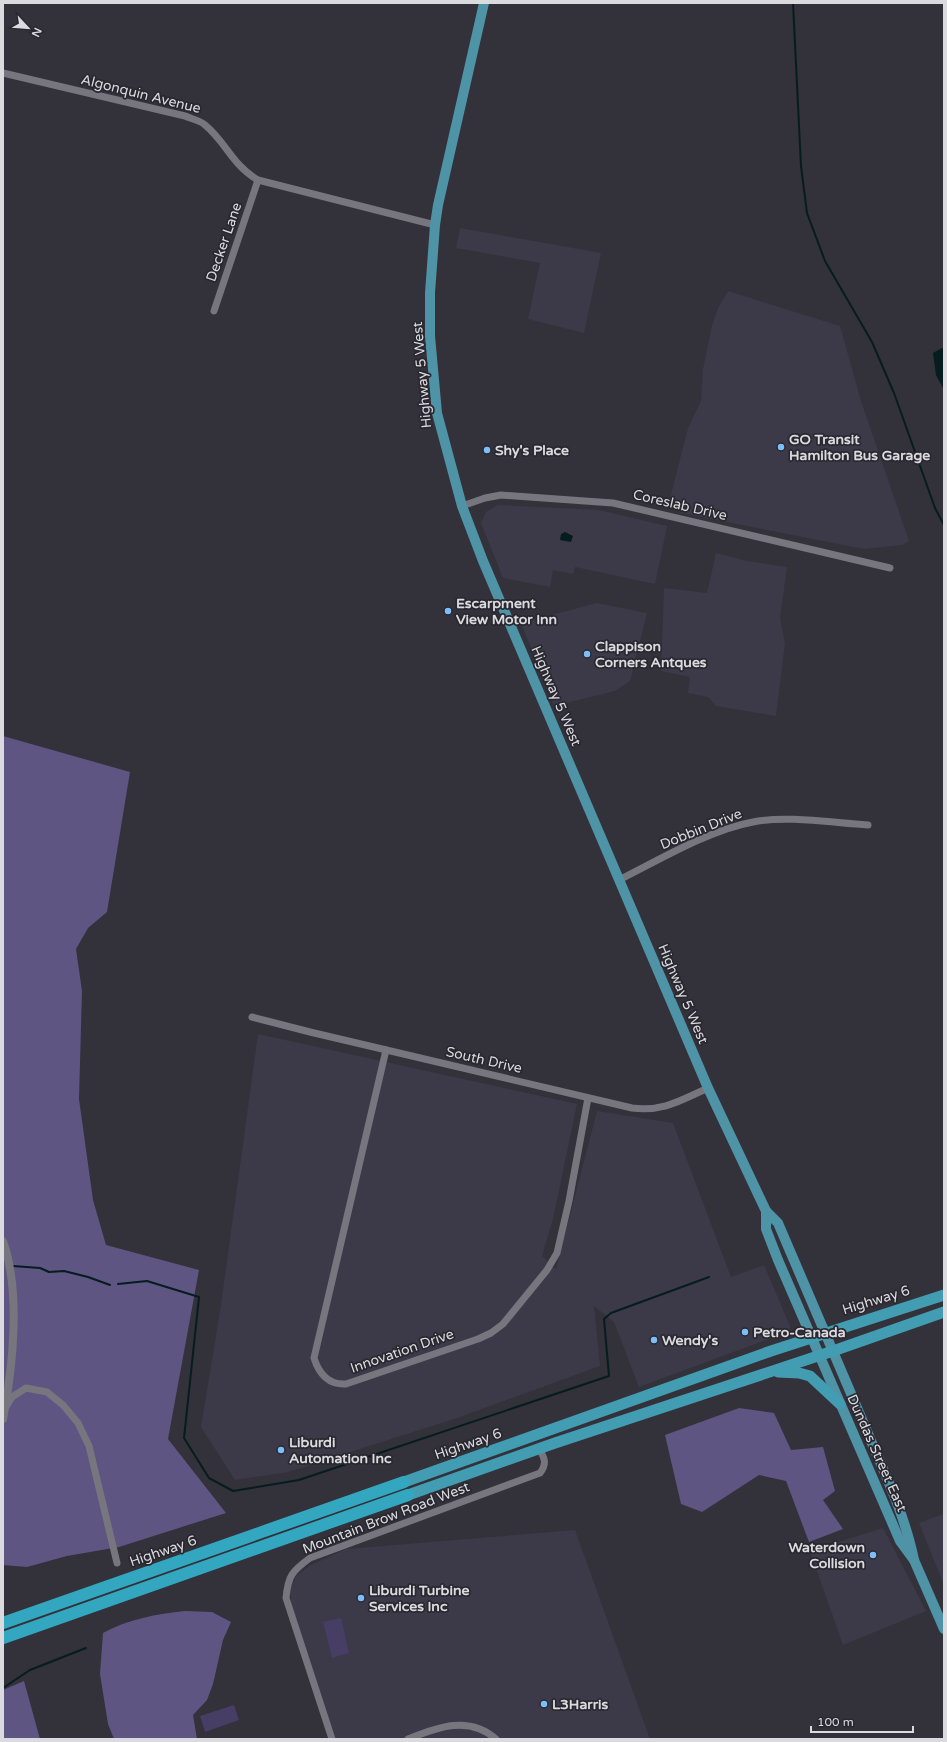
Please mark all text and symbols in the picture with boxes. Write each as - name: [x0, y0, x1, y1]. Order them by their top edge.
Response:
- north arrow: [8, 8, 48, 48]
- text: N: [29, 25, 44, 39]
- street label: Algonquin Avenue: [79, 71, 203, 117]
- street label: Decker Lane: [203, 200, 245, 284]
- street label: Highway 5 West: [409, 320, 435, 429]
- place label: GO Transit Hamilton Bus Garage: [789, 431, 930, 464]
- place label: Shy's Place: [495, 442, 569, 459]
- marker: GO Transit Hamilton Bus Garage: [776, 442, 786, 452]
- marker: Shy's Place: [482, 445, 492, 455]
- street label: Coreslab Drive: [631, 486, 729, 524]
- place label: Escarpment View Motor Inn: [456, 595, 557, 628]
- marker: Escarpment View Motor Inn: [443, 606, 453, 616]
- place label: Clappison Corners Antques: [595, 638, 707, 671]
- street label: Highway 5 West: [527, 643, 585, 749]
- marker: Clappison Corners Antques: [582, 649, 592, 659]
- street label: Dobbin Drive: [658, 805, 744, 853]
- street label: Highway 5 West: [654, 941, 712, 1047]
- street label: South Drive: [444, 1043, 524, 1077]
- street label: Highway 6: [840, 1282, 912, 1318]
- place label: Petro-Canada: [753, 1324, 846, 1341]
- street label: Innovation Drive: [348, 1325, 456, 1377]
- marker: Petro-Canada: [740, 1327, 750, 1337]
- place label: Wendy's: [662, 1332, 718, 1349]
- marker: Wendy's: [649, 1335, 659, 1345]
- street label: Dundas Street East: [843, 1392, 911, 1515]
- street label: Highway 6: [432, 1425, 504, 1463]
- place label: Liburdi Automation Inc: [289, 1434, 392, 1467]
- marker: Liburdi Automation Inc: [276, 1445, 286, 1455]
- street label: Mountain Brow Road West: [300, 1478, 473, 1558]
- street label: Highway 6: [127, 1532, 199, 1570]
- place label: Waterdown Collision: [789, 1539, 865, 1572]
- marker: Waterdown Collision: [868, 1550, 878, 1560]
- place label: Liburdi Turbine Services Inc: [369, 1582, 469, 1615]
- marker: Liburdi Turbine Services Inc: [356, 1593, 366, 1603]
- place label: L3Harris: [552, 1696, 609, 1713]
- marker: L3Harris: [539, 1699, 549, 1709]
- scale bar: [811, 1708, 913, 1734]
- text: 100 m: [817, 1715, 854, 1729]

